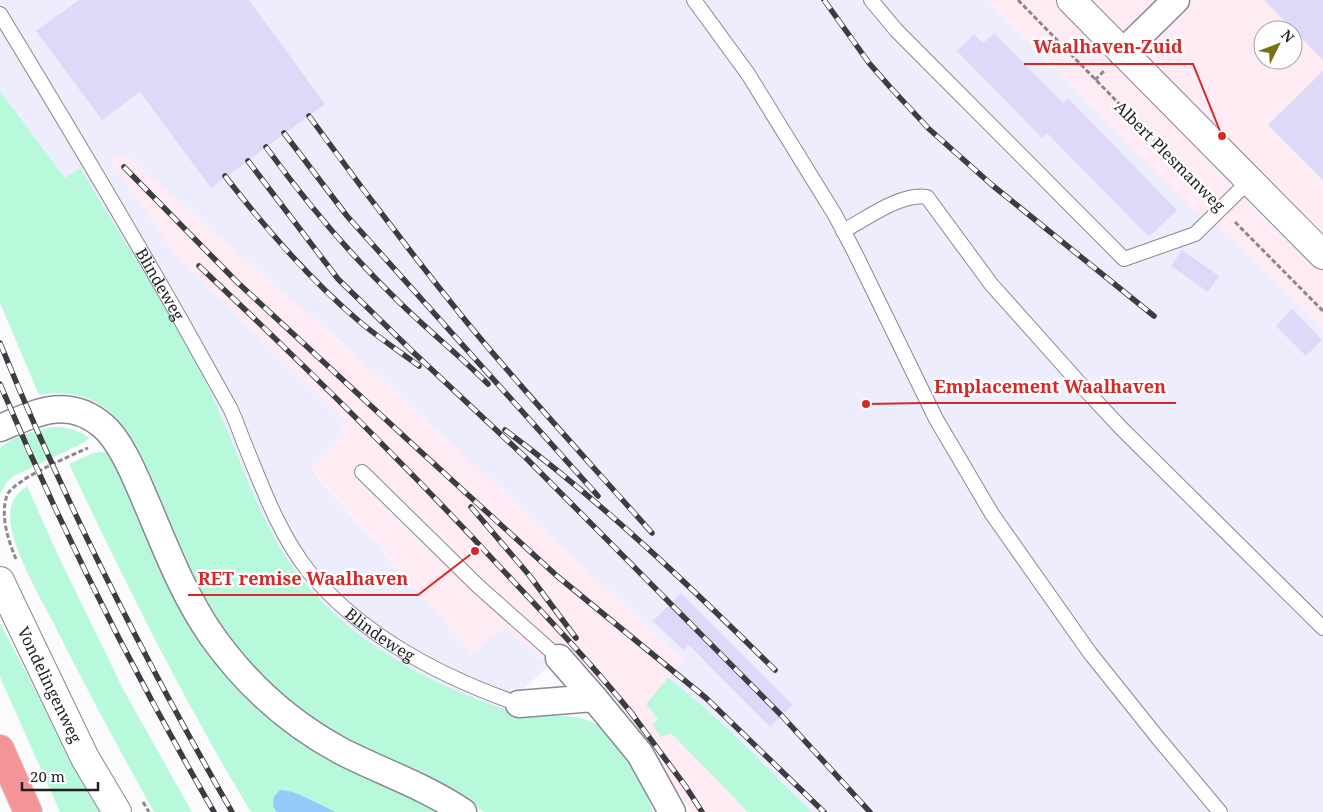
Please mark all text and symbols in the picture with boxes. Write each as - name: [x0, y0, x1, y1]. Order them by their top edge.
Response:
- north arrow: [1253, 20, 1303, 70]
- text: N: [1277, 26, 1299, 46]
- callout: Waalhaven-Zuid: [1024, 31, 1193, 64]
- text: Waalhaven-Zuid: [1033, 34, 1183, 58]
- street label: Albert Plesmanweg: [1110, 96, 1230, 216]
- street label: Blindeweg: [131, 244, 190, 325]
- callout: Emplacement Waalhaven: [924, 370, 1176, 403]
- text: Emplacement Waalhaven: [934, 374, 1166, 398]
- callout: RET remise Waalhaven: [188, 562, 418, 595]
- text: RET remise Waalhaven: [198, 566, 408, 590]
- street label: Blindeweg: [341, 603, 419, 667]
- street label: Vondelingenweg: [12, 623, 87, 747]
- scale bar: [22, 760, 99, 792]
- text: 20 m: [30, 766, 65, 786]

